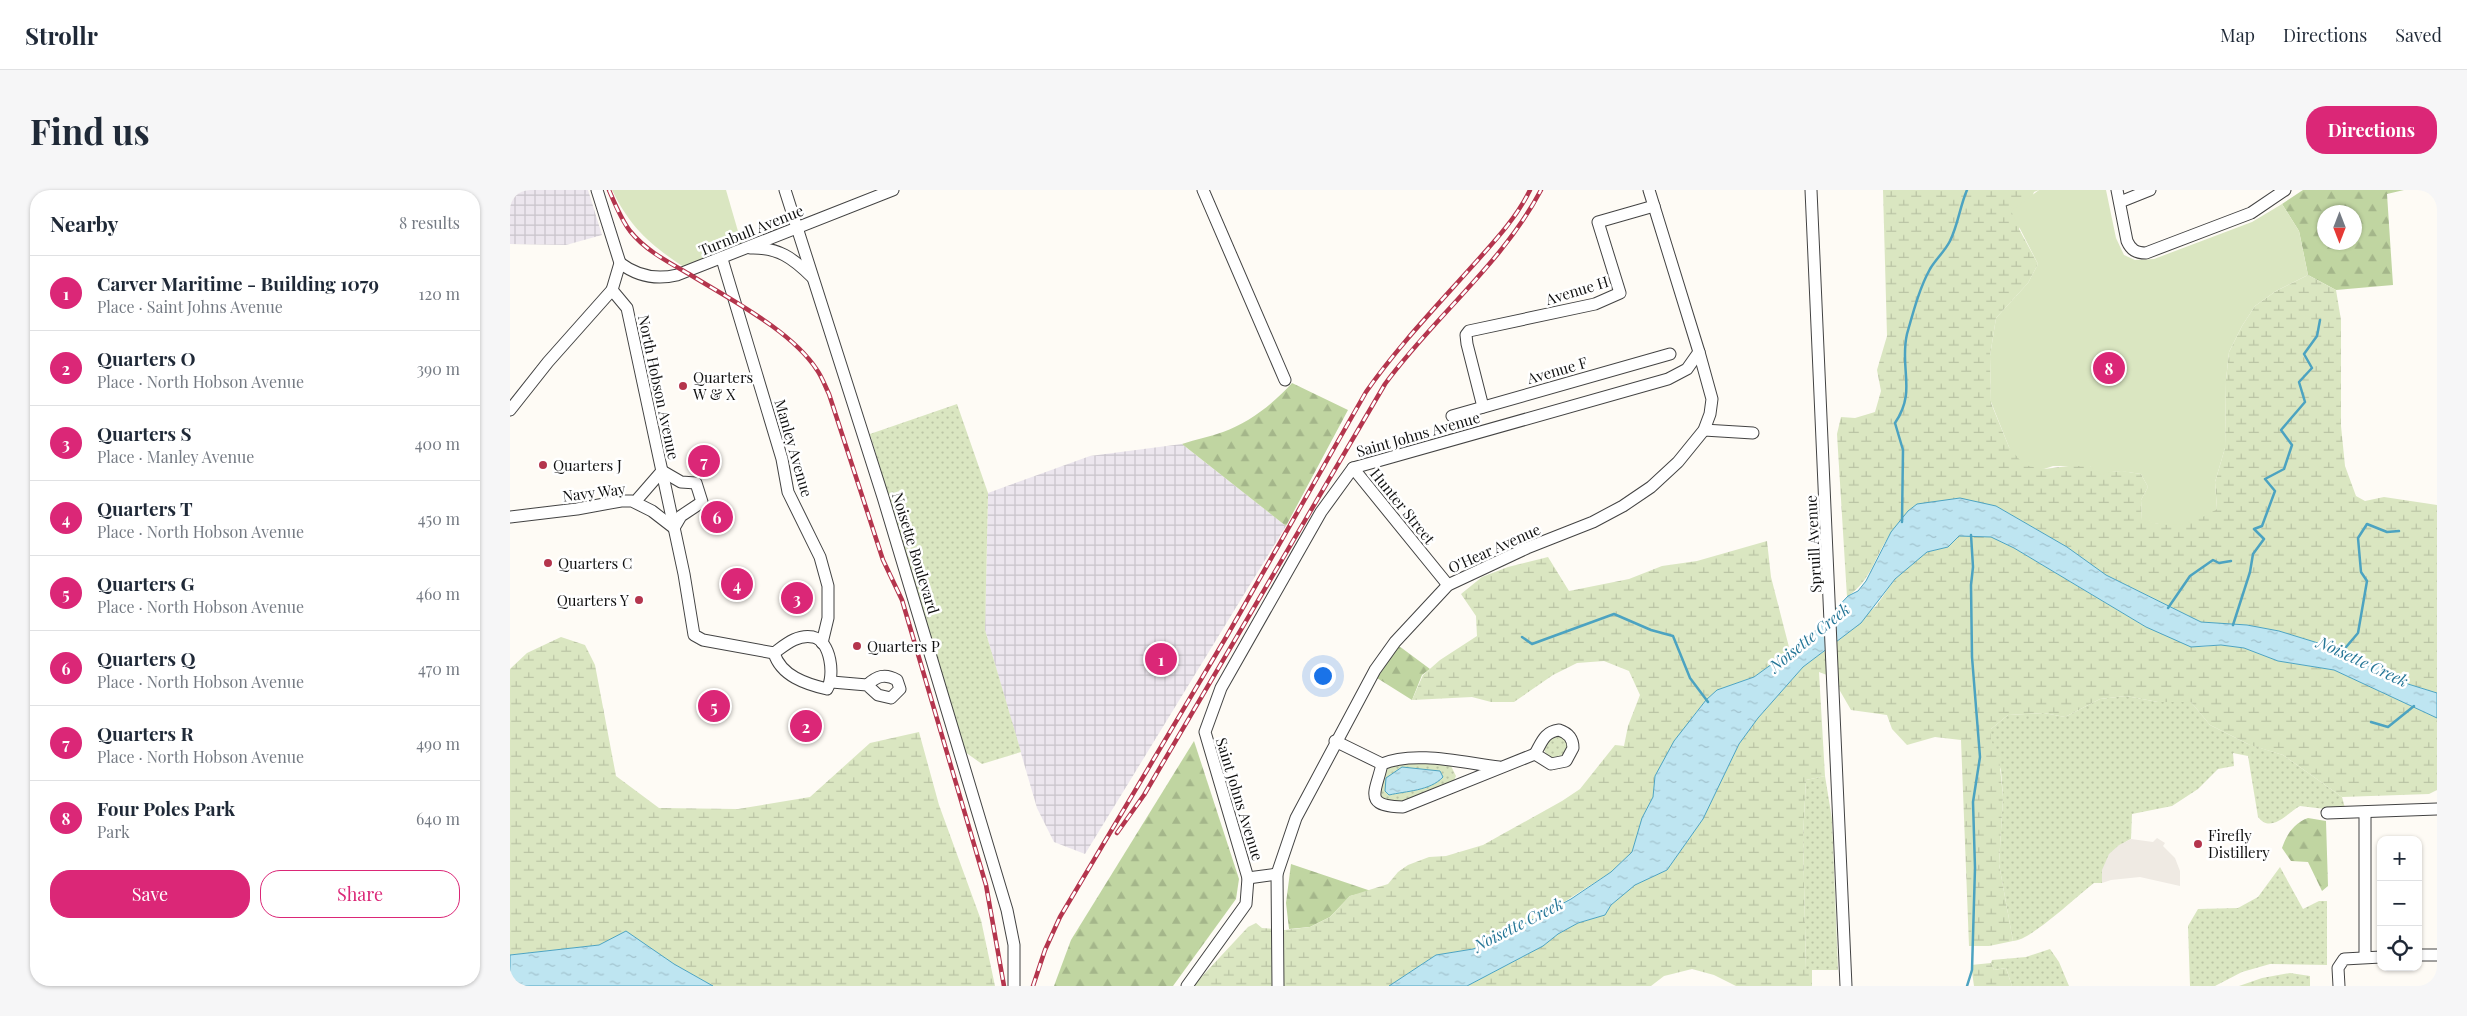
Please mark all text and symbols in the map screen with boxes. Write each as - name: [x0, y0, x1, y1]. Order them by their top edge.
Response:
- text: Strollr: [25, 19, 98, 51]
- text: Map: [2220, 23, 2255, 47]
- text: Directions: [2283, 23, 2367, 47]
- text: Saved: [2395, 23, 2442, 47]
- button: Directions: [2306, 106, 2437, 154]
- text: Find us: [30, 107, 150, 154]
- street label: Turnbull Avenue: [696, 200, 806, 260]
- north arrow: [2317, 205, 2362, 250]
- text: Nearby: [50, 209, 119, 237]
- text: 8 results: [399, 212, 460, 233]
- text: Carver Maritime - Building 1079: [97, 270, 379, 296]
- street label: Avenue H: [1542, 271, 1611, 309]
- text: 1: [63, 283, 69, 304]
- text: 120 m: [419, 283, 460, 304]
- text: Place · Saint Johns Avenue: [97, 296, 283, 317]
- street label: North Hobson Avenue: [634, 313, 684, 461]
- text: Quarters O: [97, 345, 196, 371]
- pin: 8: [2093, 349, 2125, 387]
- street label: Avenue F: [1524, 352, 1590, 388]
- text: 2: [62, 358, 70, 379]
- text: 390 m: [417, 358, 460, 379]
- place label: Quarters W & X: [692, 367, 753, 404]
- text: Place · North Hobson Avenue: [97, 371, 304, 392]
- marker: Quarters W & X: [677, 380, 689, 392]
- street label: Manley Avenue: [770, 397, 818, 499]
- street label: Saint Johns Avenue: [1354, 407, 1482, 461]
- text: Quarters S: [97, 420, 192, 446]
- text: 3: [62, 433, 70, 454]
- text: 400 m: [415, 433, 460, 454]
- pin: 7: [688, 442, 720, 480]
- text: Place · Manley Avenue: [97, 446, 254, 467]
- place label: Quarters J: [553, 455, 622, 475]
- marker: Quarters J: [537, 459, 549, 471]
- street label: Hunter Street: [1366, 464, 1440, 549]
- street label: Navy Way: [561, 478, 627, 506]
- street label: Noisette Boulevard: [888, 490, 944, 617]
- text: Quarters T: [97, 495, 193, 521]
- street label: Spruill Avenue: [1800, 495, 1826, 593]
- pin: 6: [701, 498, 733, 536]
- text: 4: [62, 508, 70, 529]
- text: 450 m: [418, 508, 460, 529]
- street label: O'Hear Avenue: [1445, 519, 1543, 577]
- text: Place · North Hobson Avenue: [97, 521, 304, 542]
- place label: Quarters C: [558, 553, 632, 573]
- marker: Quarters C: [542, 557, 554, 569]
- pin: 4: [721, 565, 753, 603]
- text: Quarters G: [97, 570, 194, 596]
- pin: 3: [781, 579, 813, 617]
- text: 5: [62, 583, 70, 604]
- text: 460 m: [416, 583, 460, 604]
- place label: Quarters Y: [557, 590, 629, 610]
- marker: Quarters Y: [633, 594, 645, 606]
- text: Place · North Hobson Avenue: [97, 596, 304, 617]
- water label: Noisette Creek: [1763, 598, 1854, 677]
- water label: Noisette Creek: [2312, 630, 2412, 691]
- place label: Quarters P: [867, 636, 940, 656]
- marker: Quarters P: [851, 640, 863, 652]
- pin: 1: [1145, 640, 1177, 678]
- text: Quarters Q: [97, 645, 196, 671]
- text: 6: [62, 658, 70, 679]
- text: 470 m: [418, 658, 460, 679]
- your location: [1310, 663, 1336, 689]
- text: Place · North Hobson Avenue: [97, 671, 304, 692]
- pin: 5: [698, 687, 730, 725]
- pin: 2: [790, 707, 822, 745]
- text: Quarters R: [97, 720, 194, 746]
- text: 7: [62, 733, 70, 754]
- text: 490 m: [416, 733, 460, 754]
- street label: Saint Johns Avenue: [1212, 735, 1268, 863]
- text: Place · North Hobson Avenue: [97, 746, 304, 767]
- text: Four Poles Park: [97, 795, 235, 821]
- text: 8: [62, 808, 70, 829]
- text: 640 m: [416, 808, 460, 829]
- text: Park: [97, 821, 130, 842]
- place label: Firefly Distillery: [2208, 825, 2270, 862]
- map controls: [2377, 836, 2422, 971]
- button: +: [2377, 836, 2422, 881]
- marker: Firefly Distillery: [2192, 838, 2204, 850]
- button: Save: [50, 870, 250, 918]
- button: Share: [260, 870, 460, 918]
- button: −: [2377, 881, 2422, 926]
- water label: Noisette Creek: [1468, 892, 1566, 956]
- button: locate: [2377, 926, 2422, 971]

